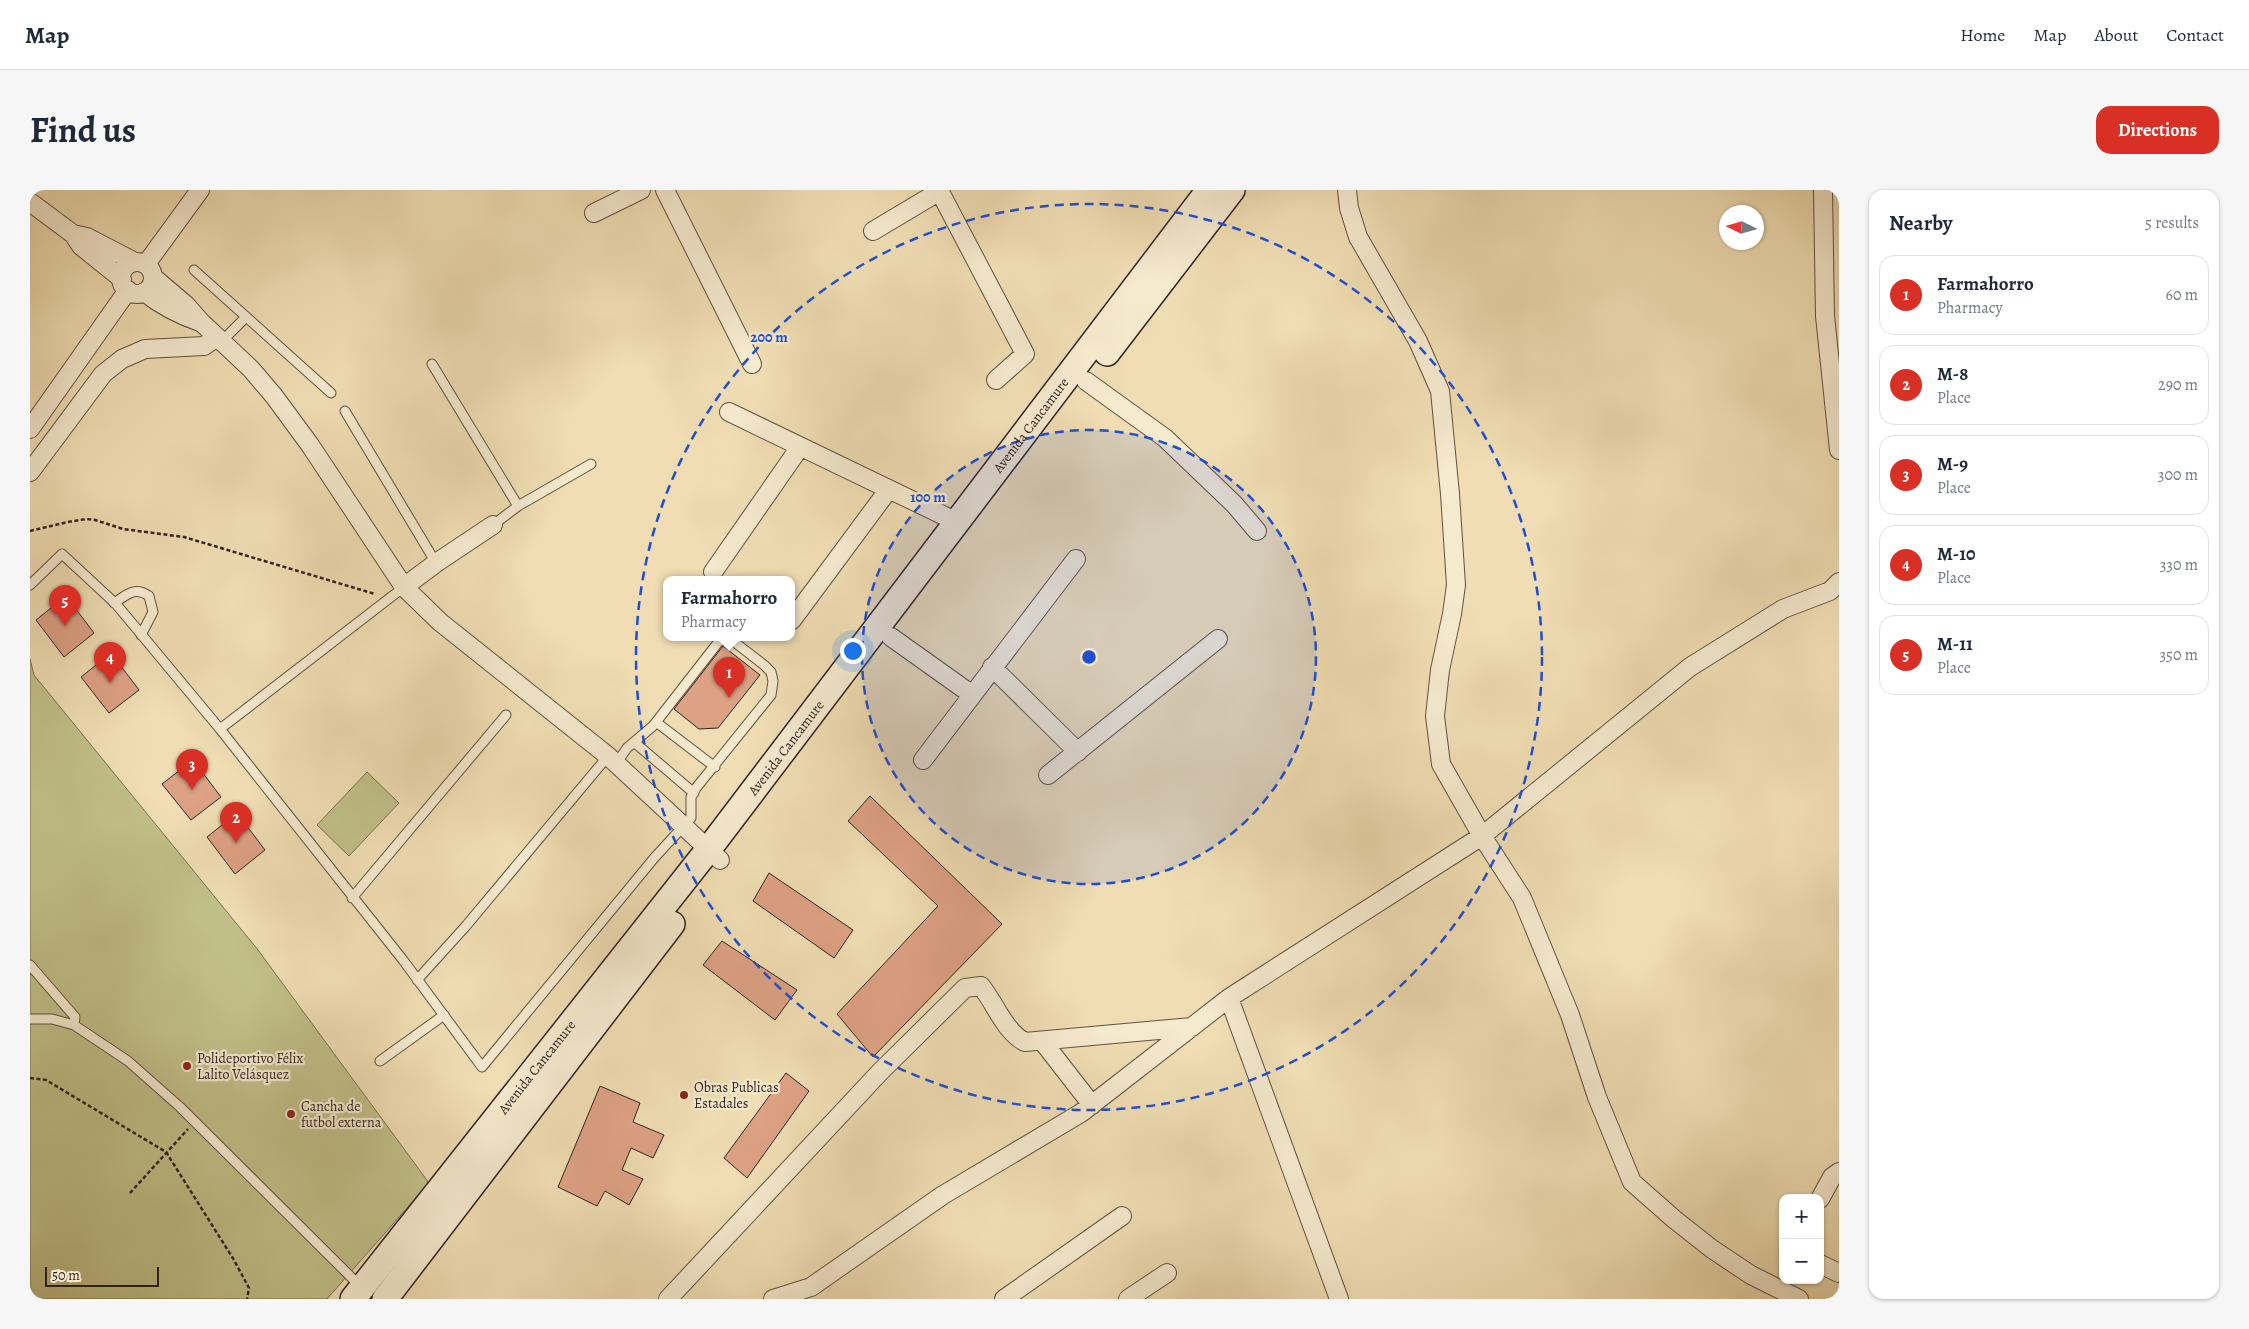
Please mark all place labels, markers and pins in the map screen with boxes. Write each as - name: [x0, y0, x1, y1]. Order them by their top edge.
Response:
- pin: 5: [49, 585, 81, 626]
- pin: 4: [94, 642, 126, 683]
- centre of rings: [1080, 648, 1098, 666]
- pin: 1: [713, 657, 745, 698]
- pin: 3: [176, 749, 208, 790]
- pin: 2: [220, 802, 252, 843]
- place label: Polideportivo Félix Lalito Velásquez: [197, 1049, 303, 1084]
- marker: Polideportivo Félix Lalito Velásquez: [181, 1060, 193, 1072]
- place label: Obras Publicas Estadales: [694, 1078, 779, 1113]
- marker: Obras Publicas Estadales: [678, 1089, 690, 1101]
- place label: Cancha de futbol externa: [301, 1097, 382, 1132]
- marker: Cancha de futbol externa: [285, 1108, 297, 1120]

